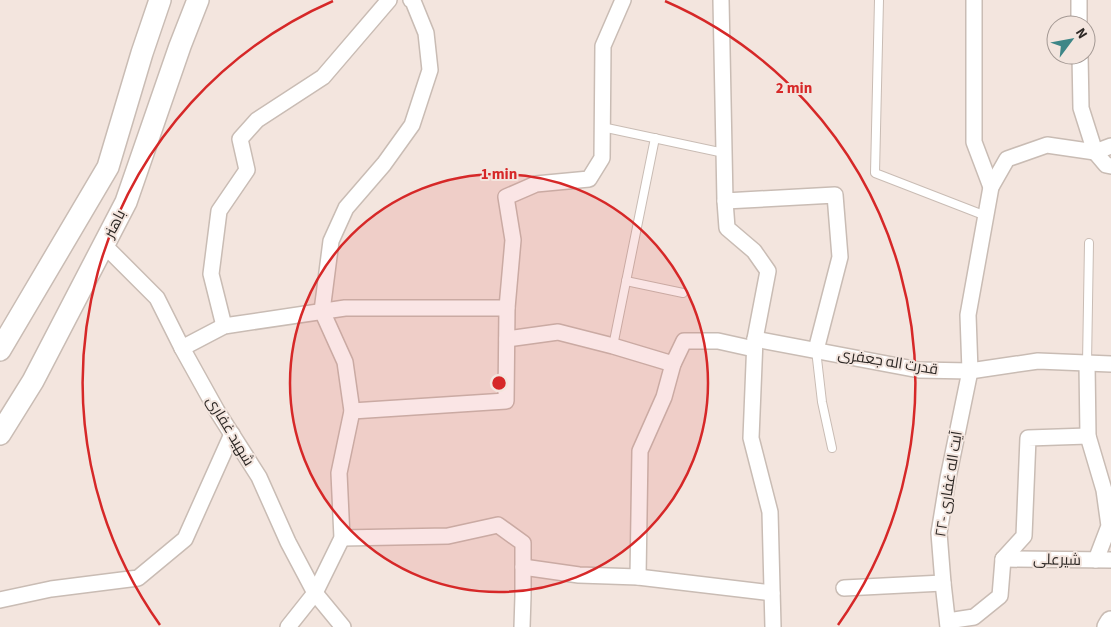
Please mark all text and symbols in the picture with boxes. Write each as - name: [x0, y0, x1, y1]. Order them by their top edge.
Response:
- north arrow: [1046, 15, 1096, 65]
- text: N: [1070, 24, 1092, 43]
- text: 2 min: [776, 78, 812, 99]
- text: 1 min: [481, 164, 517, 185]
- street label: باهنر: [99, 206, 131, 243]
- street label: قدرت اله جعفری: [836, 344, 940, 380]
- centre of rings: [490, 374, 508, 392]
- street label: شهید غفاری: [201, 392, 259, 470]
- street label: ۲۲- آیت اله غفاری: [930, 430, 968, 538]
- street label: شیرعلی: [1033, 549, 1081, 571]

